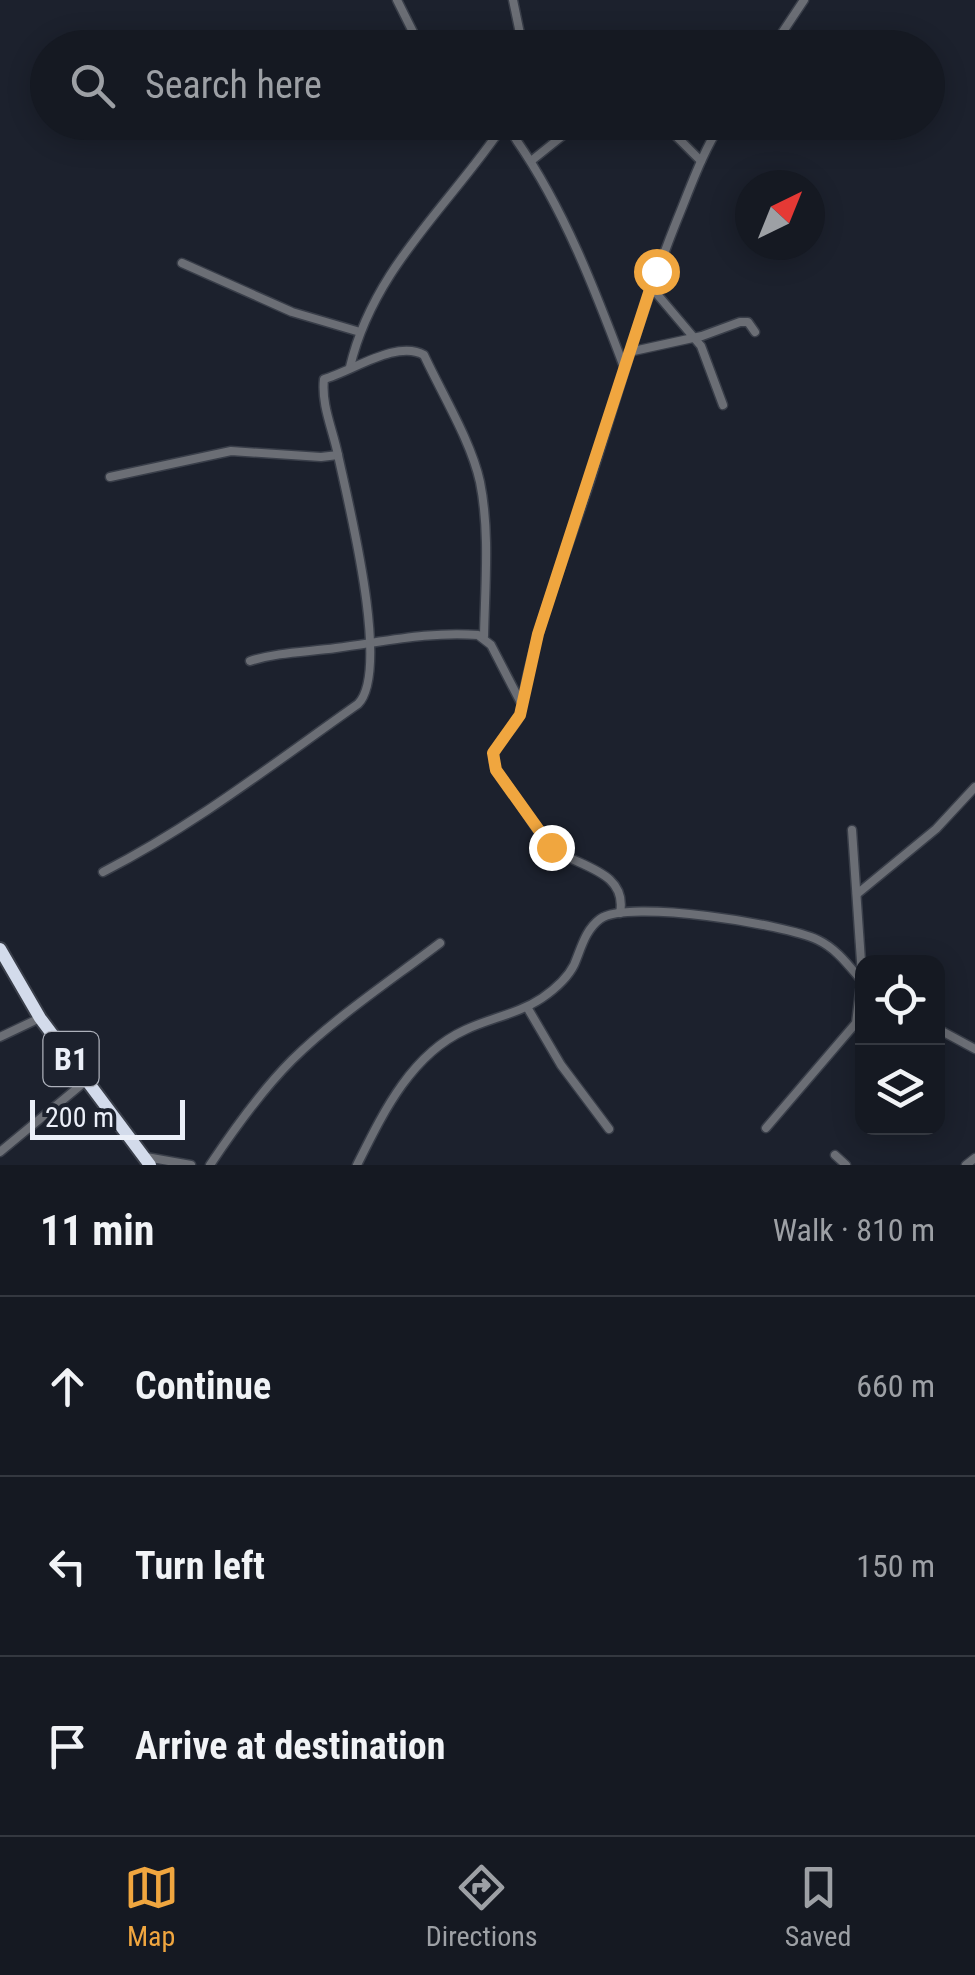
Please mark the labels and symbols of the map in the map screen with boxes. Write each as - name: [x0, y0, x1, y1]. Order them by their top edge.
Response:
- north arrow: [735, 170, 825, 260]
- route start: [634, 249, 680, 295]
- route end: [529, 825, 575, 871]
- road number: B1: [44, 1032, 98, 1086]
- scale bar: [30, 1095, 185, 1140]

